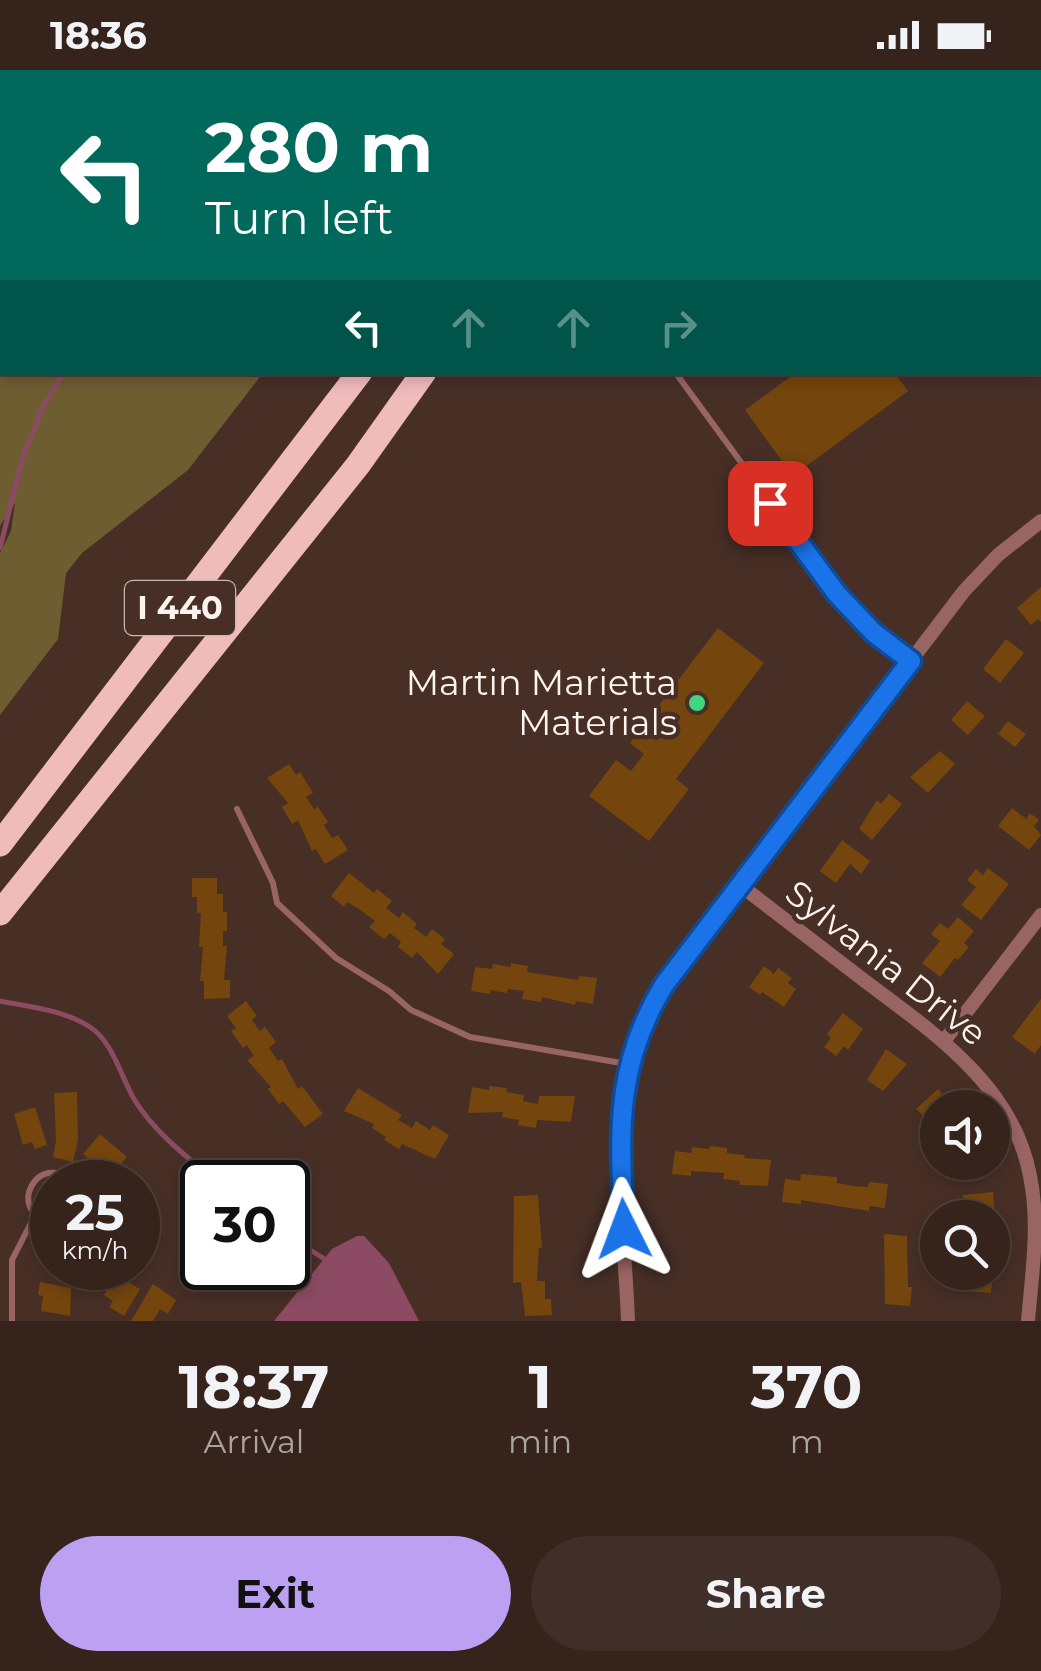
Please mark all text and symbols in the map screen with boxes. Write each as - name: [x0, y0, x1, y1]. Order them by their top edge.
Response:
- text: 18:36: [50, 12, 147, 59]
- text: 280 m: [205, 104, 433, 190]
- icon: left: [40, 110, 170, 240]
- text: Turn left: [205, 190, 393, 245]
- icon: left: [336, 300, 391, 355]
- icon: ahead: [441, 300, 496, 355]
- icon: ahead: [546, 300, 601, 355]
- icon: right: [651, 300, 706, 355]
- pin: [728, 461, 813, 546]
- icon: arrive: [743, 476, 798, 531]
- road number: I 440: [125, 581, 235, 635]
- place label: Martin Marietta Materials: [406, 661, 677, 744]
- marker: Martin Marietta Materials: [686, 692, 708, 714]
- street label: Sylvania Drive: [777, 871, 995, 1054]
- map controls: [920, 1090, 1010, 1290]
- button: sound: [920, 1090, 1010, 1180]
- speed limit sign: 30: [180, 1160, 310, 1290]
- position arrow: [572, 1177, 676, 1281]
- text: 25: [65, 1182, 125, 1243]
- button: search: [920, 1200, 1010, 1290]
- text: km/h: [62, 1235, 128, 1265]
- text: 18:37: [179, 1350, 330, 1423]
- text: 1: [528, 1350, 552, 1423]
- text: 370: [751, 1350, 863, 1423]
- text: Arrival: [204, 1422, 304, 1461]
- text: min: [508, 1422, 572, 1461]
- text: m: [790, 1422, 824, 1461]
- button: Exit: [40, 1536, 511, 1651]
- button: Share: [531, 1536, 1001, 1651]

